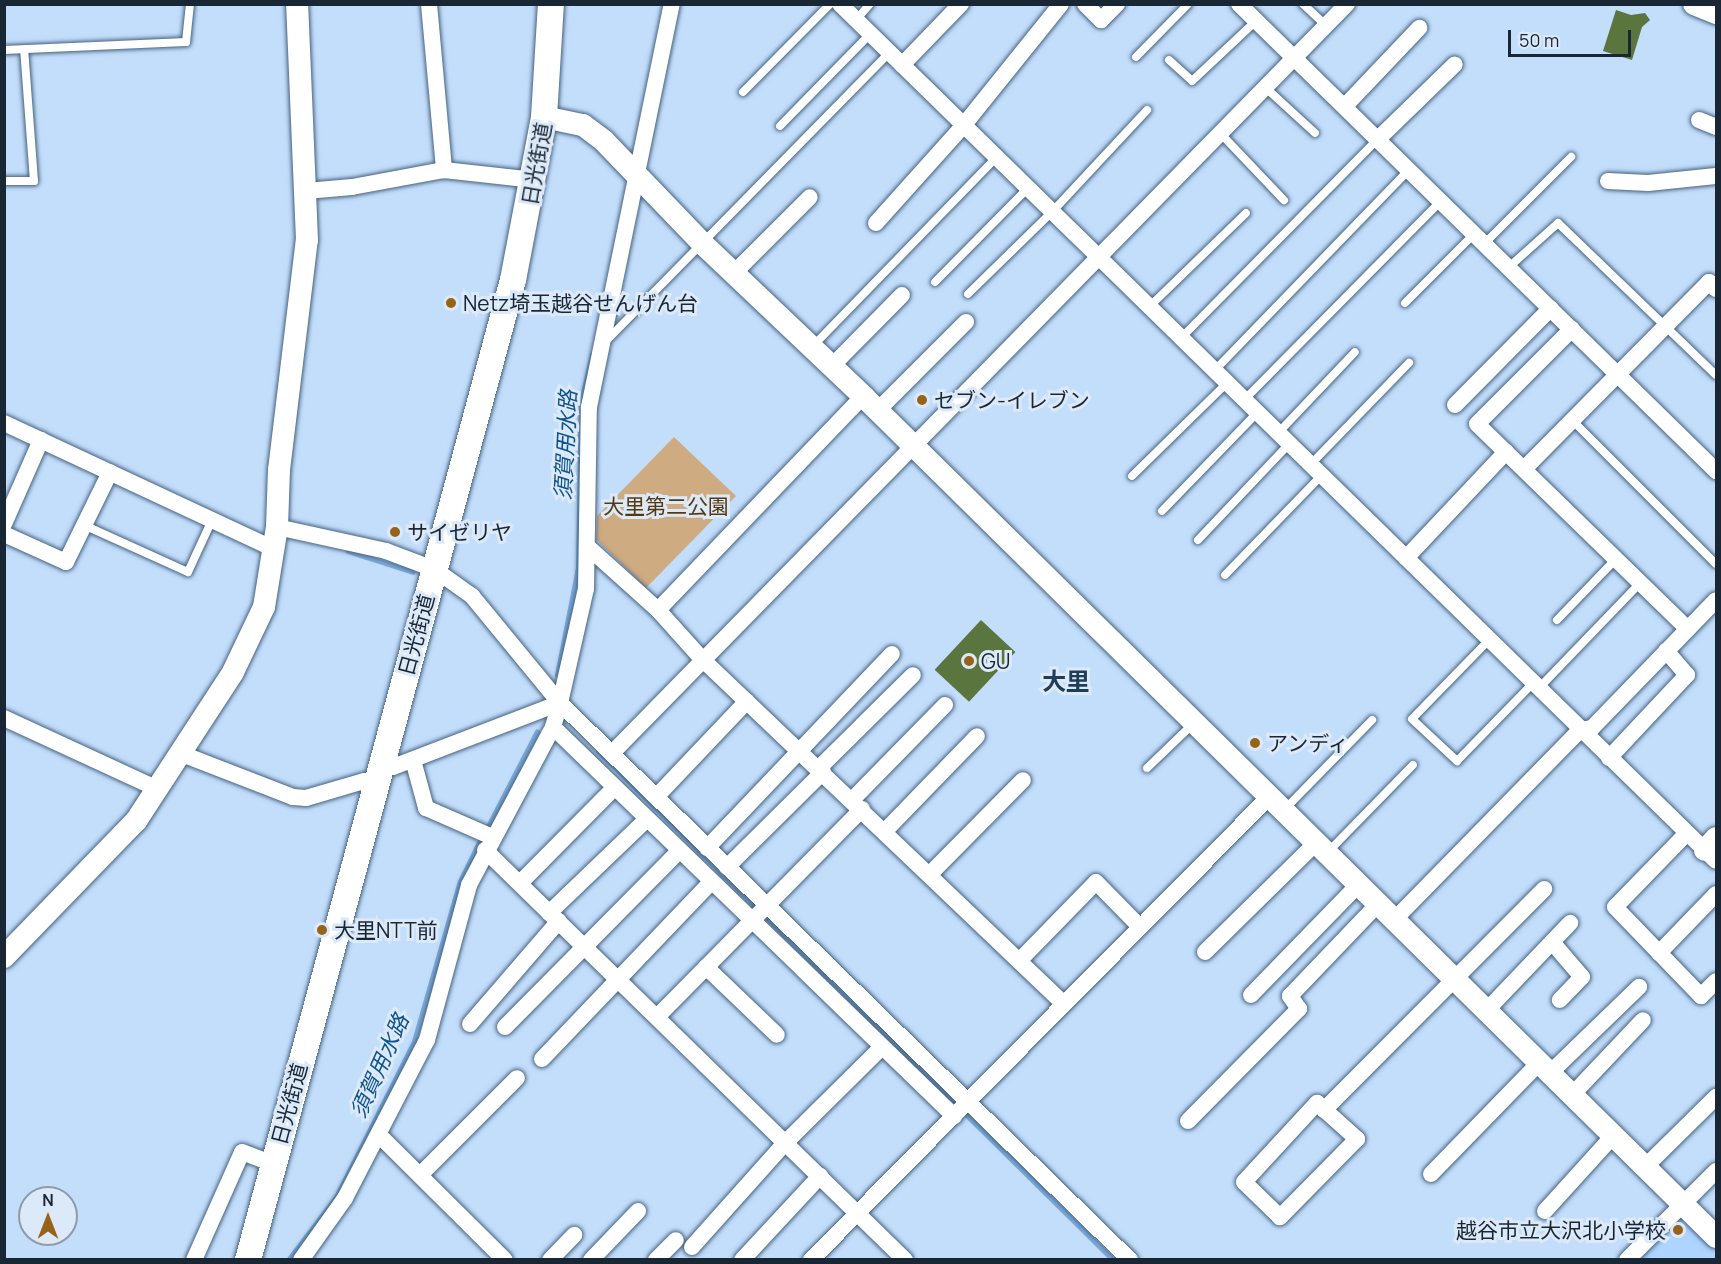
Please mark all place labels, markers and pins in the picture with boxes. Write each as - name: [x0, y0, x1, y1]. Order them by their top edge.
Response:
- place label: Netz埼玉越谷せんげん台: [463, 290, 698, 316]
- marker: Netz埼玉越谷せんげん台: [444, 296, 458, 310]
- place label: セブン-イレブン: [934, 387, 1090, 413]
- marker: セブン-イレブン: [915, 393, 929, 407]
- place label: サイゼリヤ: [407, 519, 512, 545]
- marker: サイゼリヤ: [388, 525, 402, 539]
- place label: GU: [981, 648, 1011, 674]
- marker: GU: [962, 654, 976, 668]
- place label: アンディ: [1267, 730, 1351, 756]
- marker: アンディ: [1248, 736, 1262, 750]
- place label: 大里NTT前: [334, 917, 438, 943]
- marker: 大里NTT前: [315, 923, 329, 937]
- place label: 越谷市立大沢北小学校: [1456, 1217, 1666, 1243]
- marker: 越谷市立大沢北小学校: [1671, 1223, 1685, 1237]

